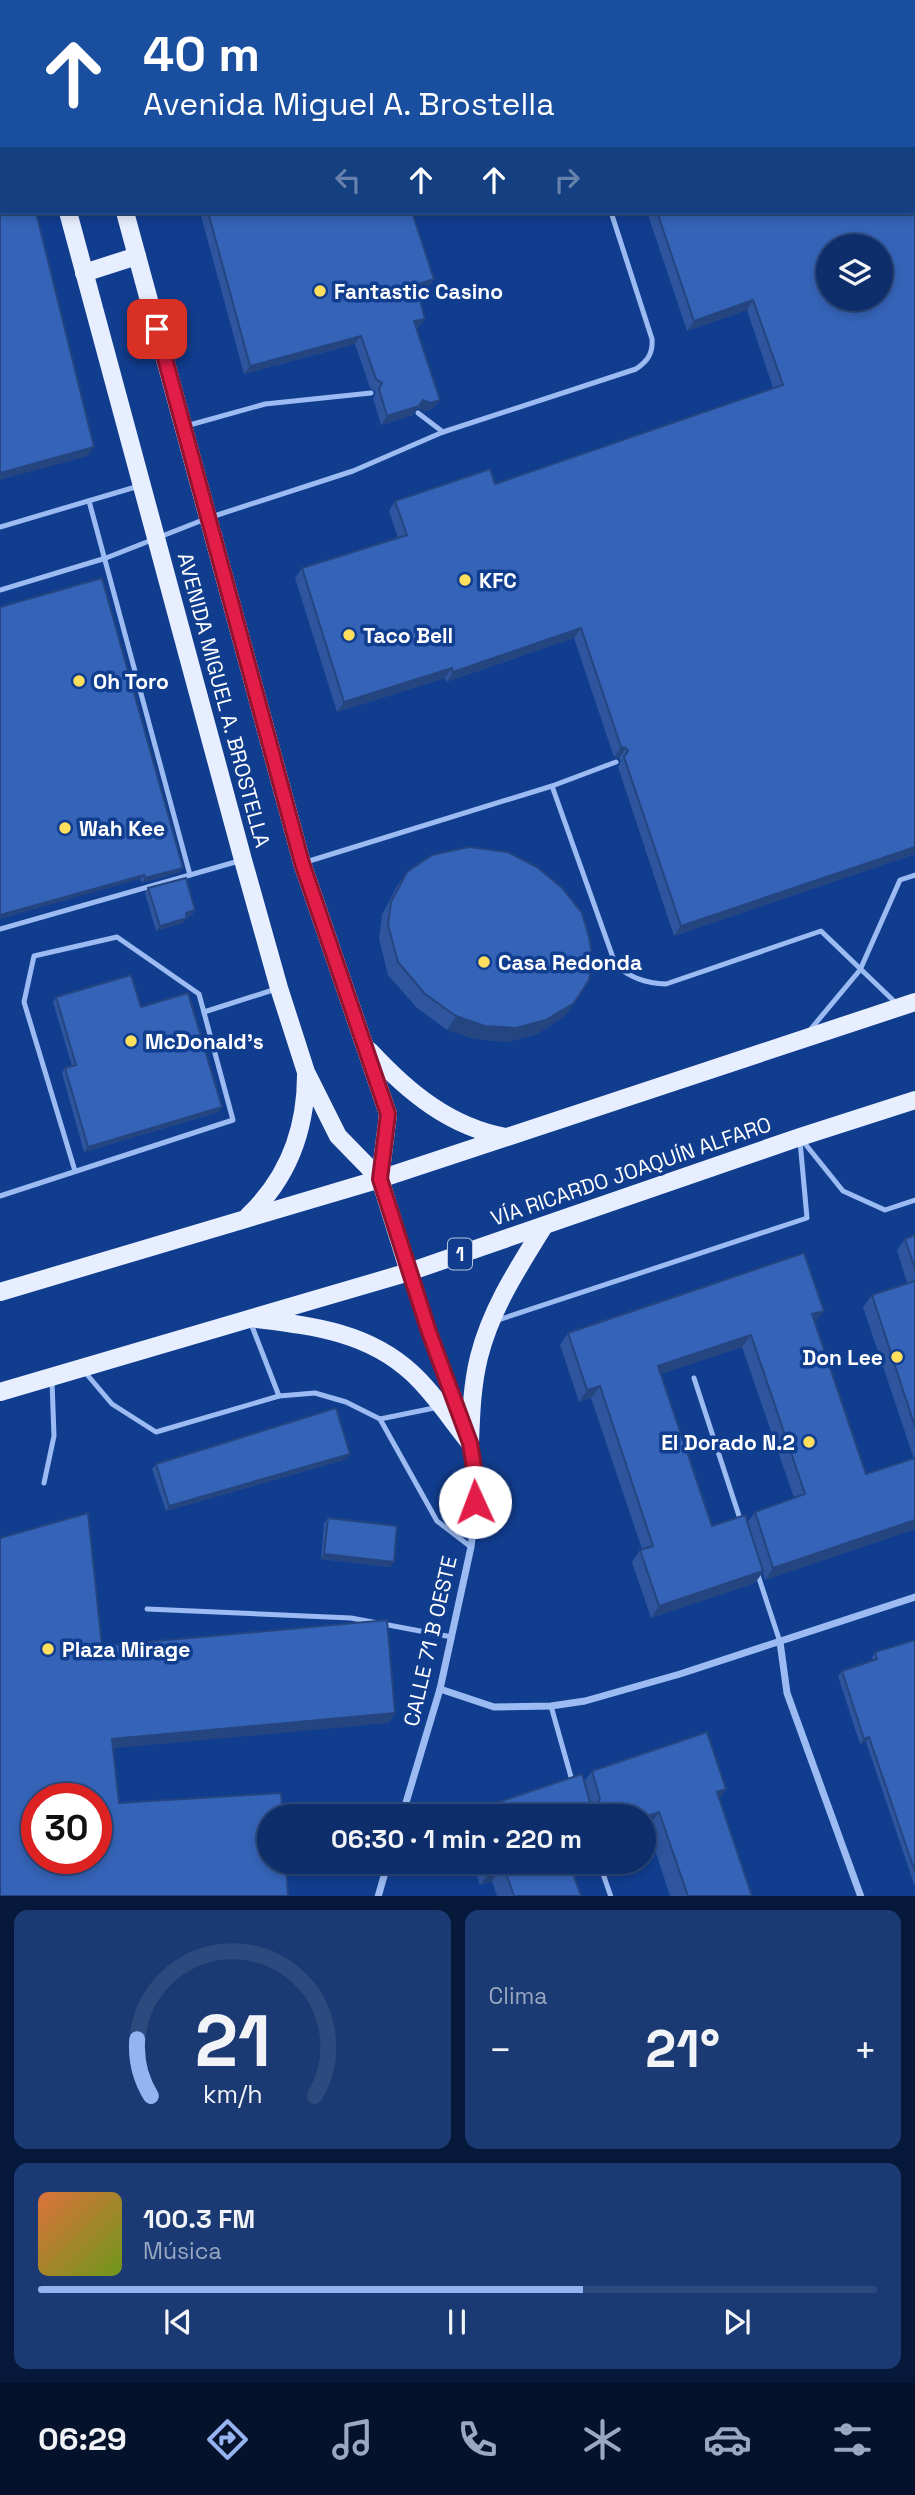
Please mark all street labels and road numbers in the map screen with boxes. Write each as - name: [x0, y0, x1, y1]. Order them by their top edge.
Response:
- street label: AVENIDA MIGUEL A. BROSTELLA: [172, 550, 276, 850]
- street label: VÍA RICARDO JOAQUÍN ALFARO: [487, 1110, 775, 1232]
- road number: 1: [448, 1238, 472, 1270]
- street label: CALLE 71 B OESTE: [397, 1553, 463, 1729]

